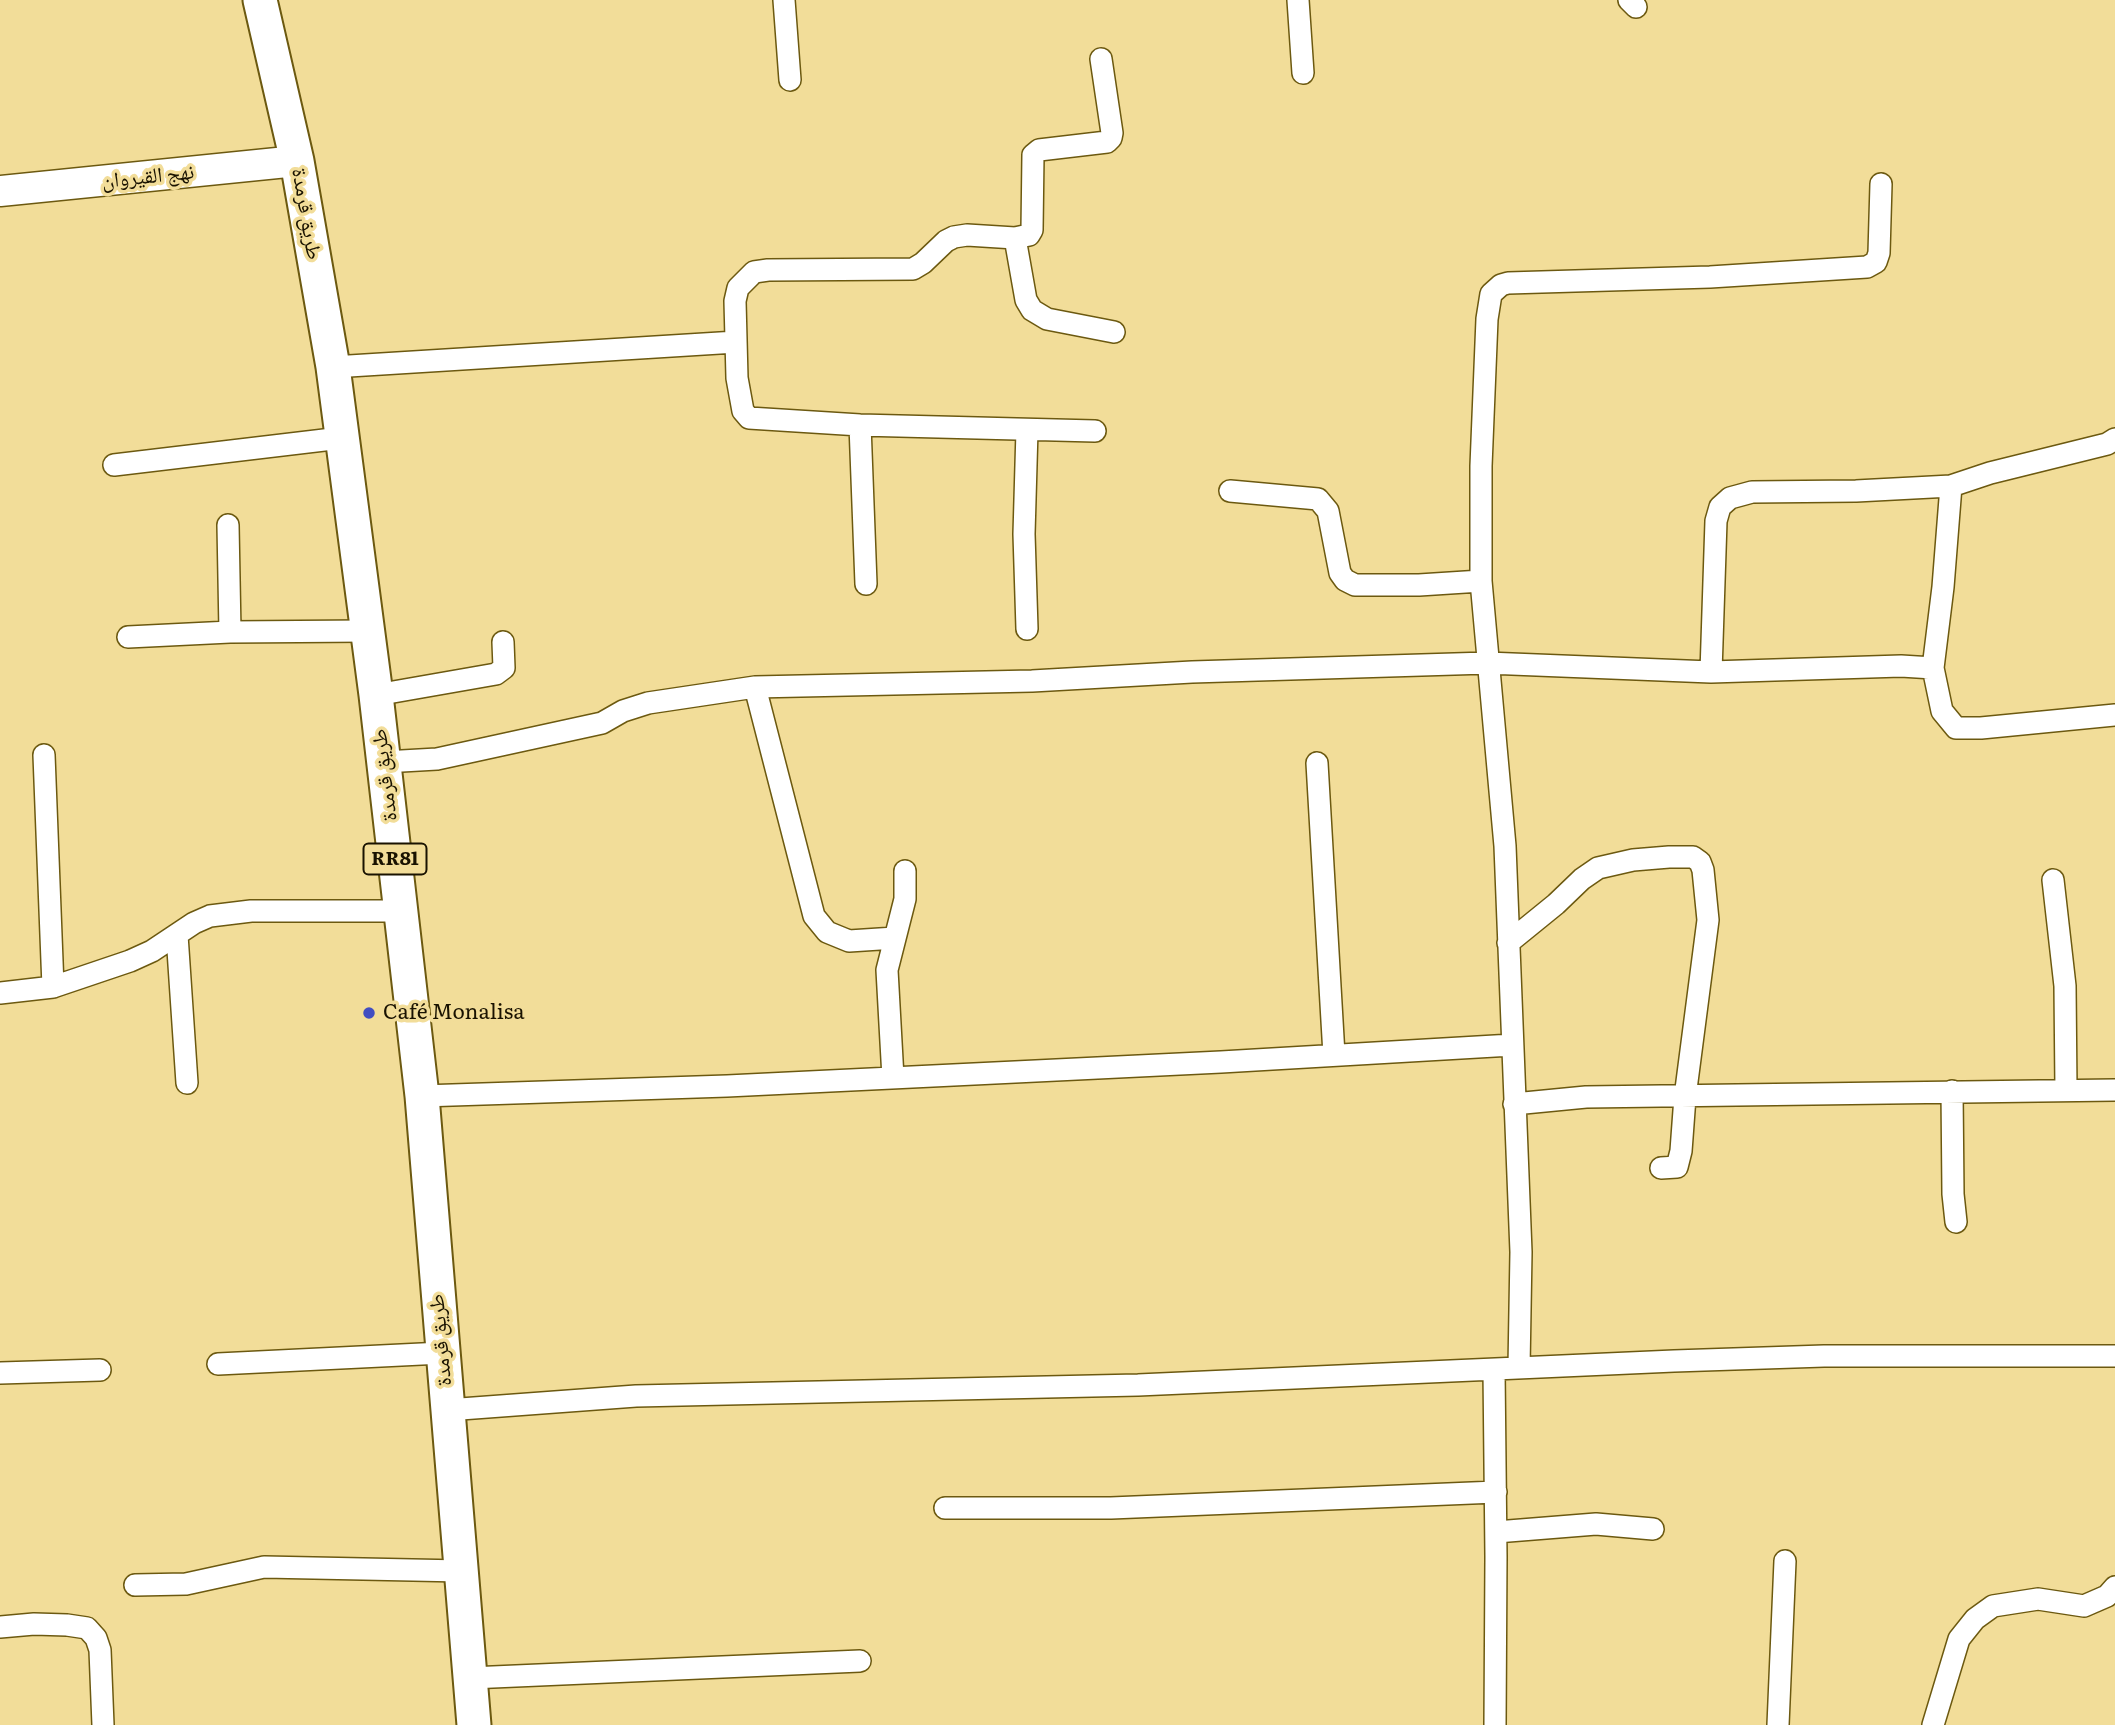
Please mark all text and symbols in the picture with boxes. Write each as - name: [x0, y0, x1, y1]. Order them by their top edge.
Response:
- street label: نهج القيروان: [101, 160, 195, 194]
- street label: طريق قرمدة: [286, 166, 326, 262]
- street label: طريق قرمدة: [367, 727, 403, 823]
- road number: RR81: [364, 844, 426, 874]
- place label: Café Monalisa: [383, 1000, 525, 1026]
- marker: Café Monalisa: [361, 1005, 377, 1021]
- street label: طريق قرمدة: [424, 1293, 458, 1387]

